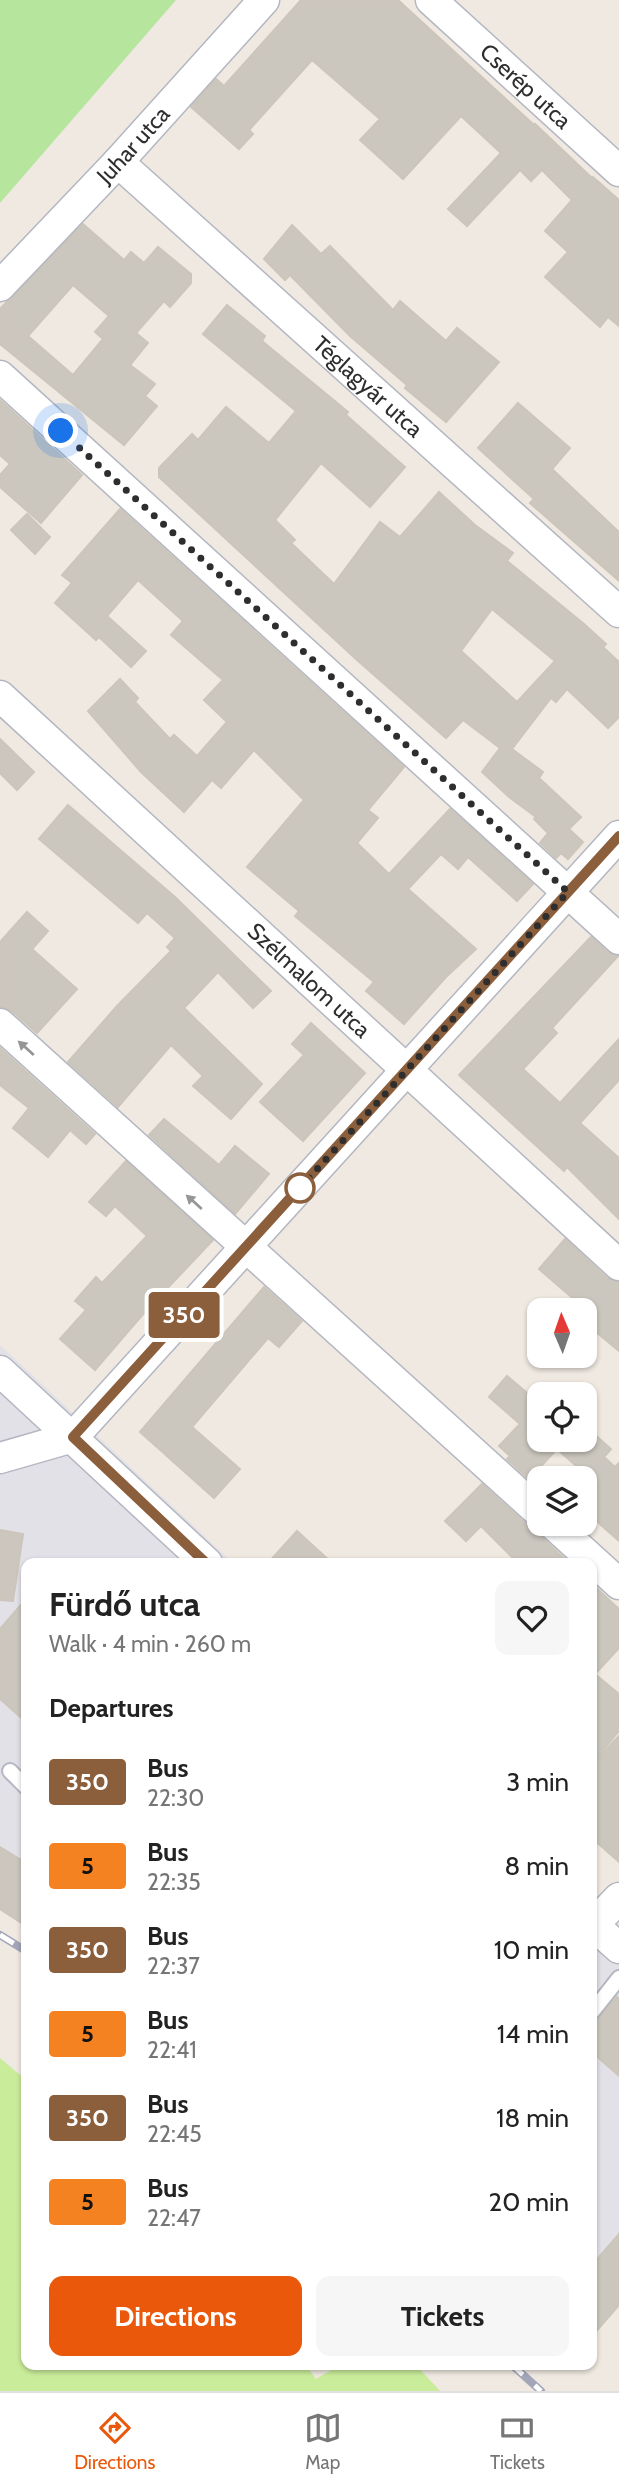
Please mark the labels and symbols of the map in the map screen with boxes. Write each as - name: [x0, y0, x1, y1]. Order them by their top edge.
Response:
- street label: Cserép utca: [474, 38, 577, 135]
- street label: Juhar utca: [90, 100, 175, 190]
- street label: Téglagyár utca: [307, 330, 429, 443]
- your location: [43, 413, 78, 448]
- street label: Szélmalom utca: [242, 917, 376, 1044]
- one-way arrow: [18, 1041, 35, 1057]
- unlabelled marker: [285, 1173, 315, 1203]
- one-way arrow: [186, 1194, 203, 1210]
- line badge: 350: [144, 1292, 224, 1338]
- north arrow: [527, 1298, 597, 1368]

